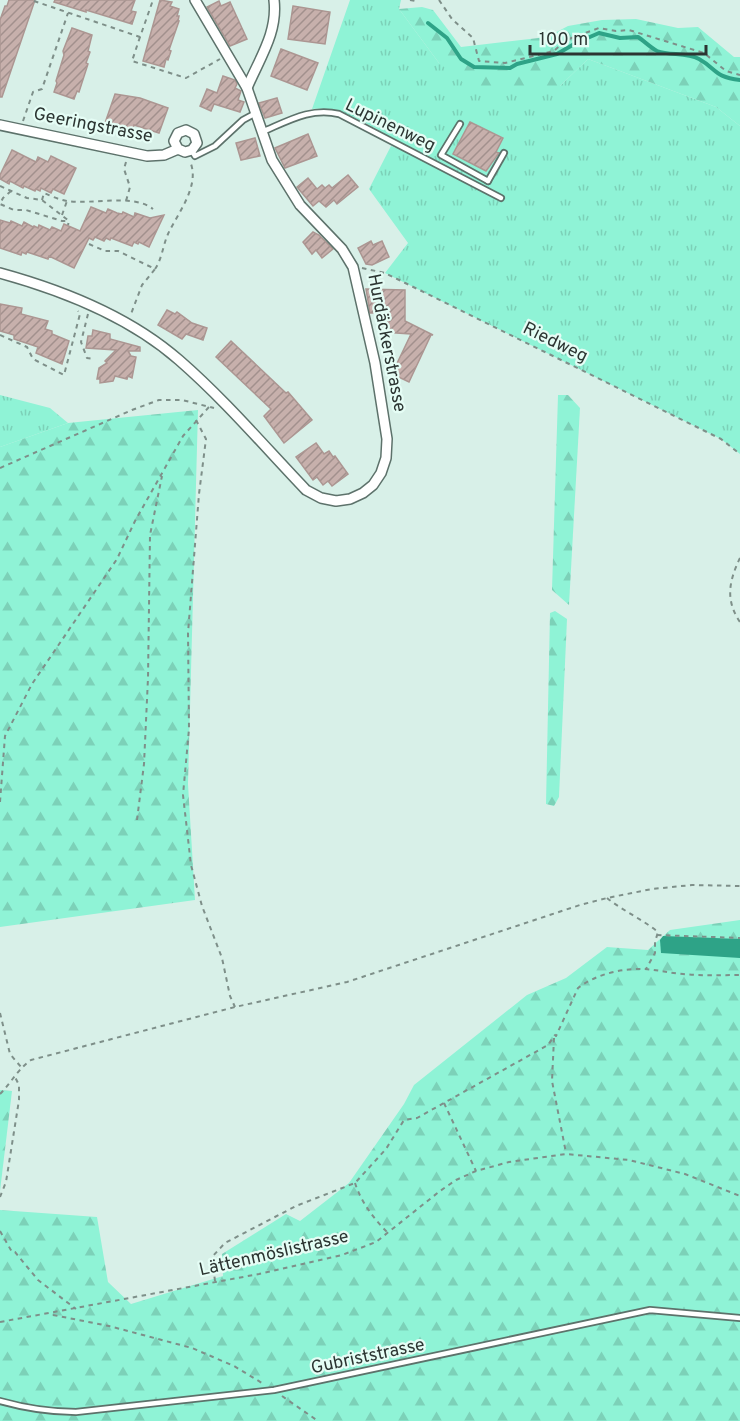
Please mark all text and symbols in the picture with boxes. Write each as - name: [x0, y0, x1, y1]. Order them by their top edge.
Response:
- scale bar: [530, 18, 706, 56]
- text: 100 m: [539, 29, 588, 52]
- street label: Lupinenweg: [341, 94, 439, 158]
- street label: Geeringstrasse: [31, 103, 155, 149]
- street label: Hurdäckerstrasse: [361, 272, 411, 414]
- street label: Riedweg: [519, 317, 591, 369]
- street label: Lättenmöslistrasse: [197, 1226, 351, 1282]
- street label: Gubriststrasse: [309, 1334, 427, 1380]

